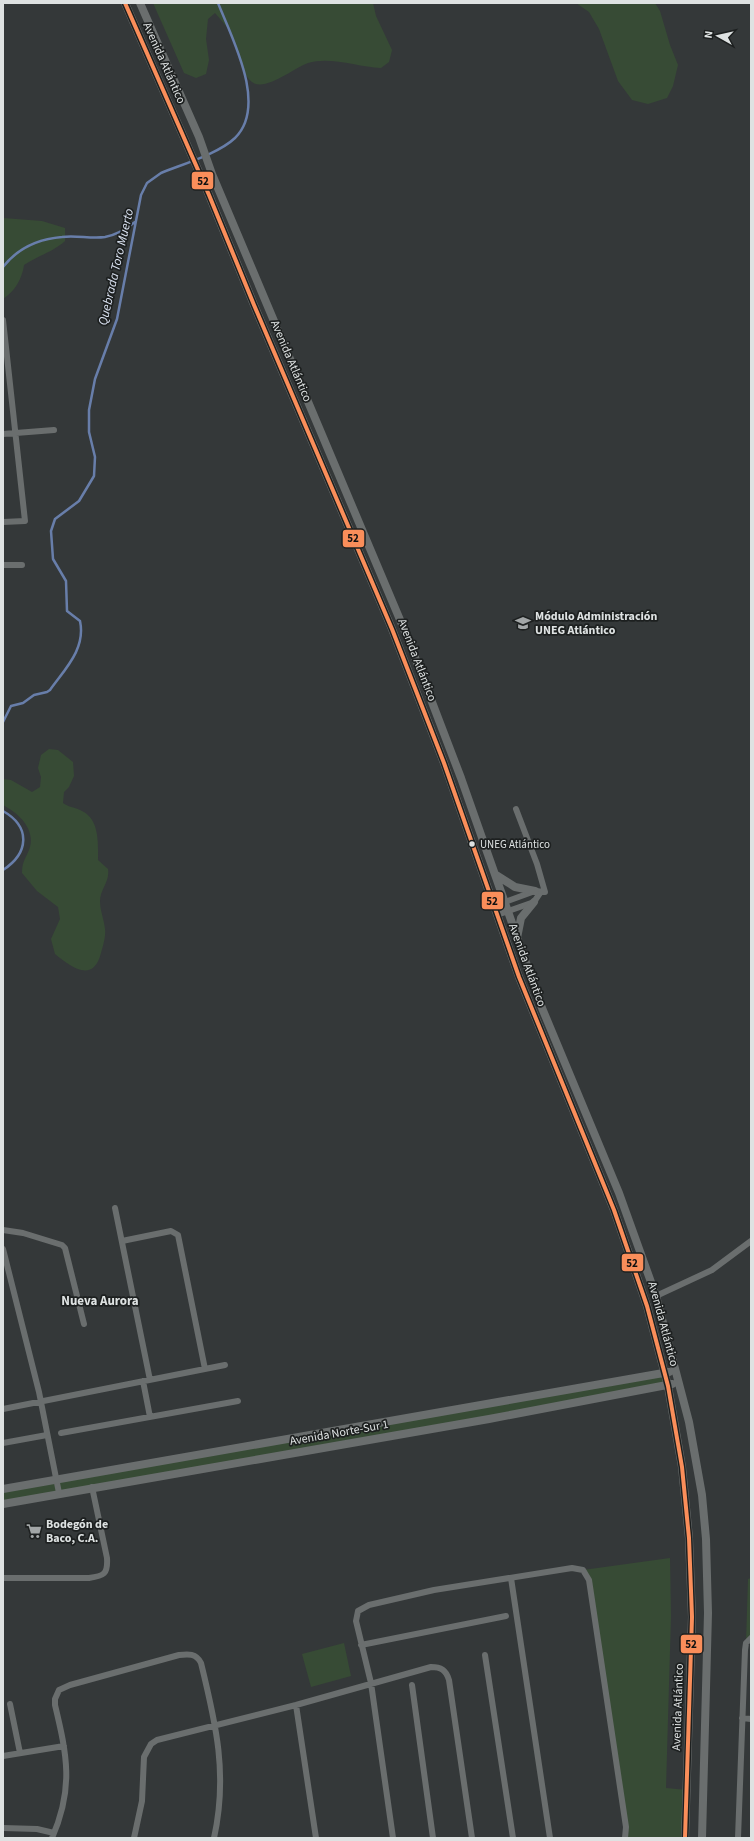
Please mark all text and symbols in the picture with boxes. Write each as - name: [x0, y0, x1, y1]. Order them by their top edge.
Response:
- north arrow: [698, 16, 738, 56]
- street label: Avenida Atlántico: [138, 20, 190, 106]
- text: N: [701, 30, 717, 39]
- line badge: 52: [191, 171, 214, 190]
- text: 52: [197, 174, 209, 189]
- water label: Quebrada Toro Muerto: [94, 207, 138, 327]
- street label: Avenida Atlántico: [266, 317, 316, 405]
- line badge: 52: [342, 529, 365, 548]
- text: 52: [347, 531, 359, 546]
- place label: Módulo Administración UNEG Atlántico: [535, 608, 658, 639]
- school or university icon: Módulo Administración UNEG Atlántico: [514, 614, 532, 632]
- street label: Avenida Atlántico: [393, 616, 441, 704]
- place label: UNEG Atlántico: [480, 837, 550, 852]
- marker: UNEG Atlántico: [467, 839, 477, 849]
- line badge: 52: [481, 891, 504, 910]
- text: 52: [486, 894, 498, 909]
- street label: Avenida Atlántico: [504, 921, 550, 1009]
- line badge: 52: [621, 1253, 644, 1272]
- text: 52: [626, 1256, 638, 1271]
- street label: Avenida Atlántico: [643, 1280, 683, 1368]
- district label: Nueva Aurora: [61, 1292, 139, 1310]
- street label: Avenida Norte-Sur 1: [288, 1416, 390, 1450]
- place label: Bodegón de Baco, C.A.: [46, 1516, 108, 1547]
- supermarket icon: Bodegón de Baco, C.A.: [25, 1522, 43, 1540]
- line badge: 52: [680, 1634, 703, 1654]
- text: 52: [685, 1637, 697, 1652]
- street label: Avenida Atlántico: [668, 1663, 688, 1751]

